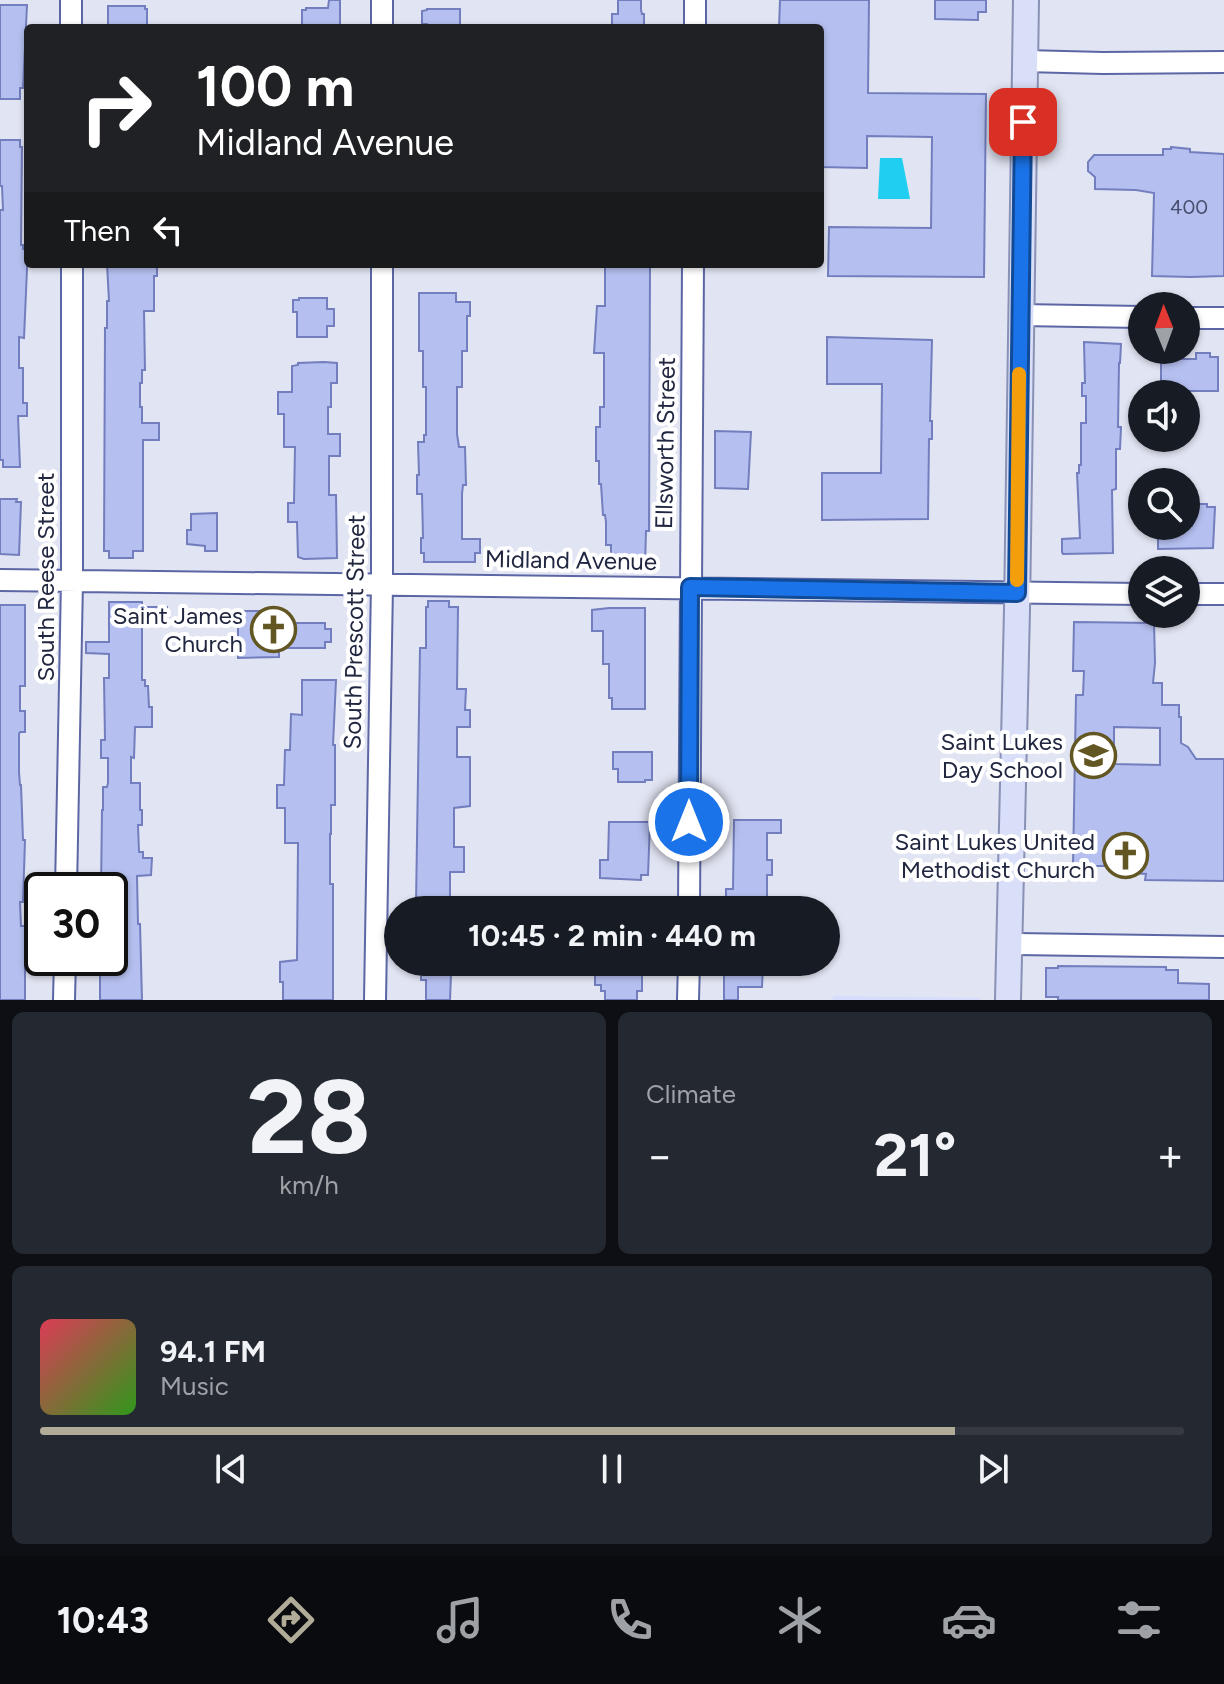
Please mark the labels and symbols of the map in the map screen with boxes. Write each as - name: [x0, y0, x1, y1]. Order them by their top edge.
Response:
- pin: [989, 88, 1057, 156]
- house number: 400: [1170, 195, 1208, 219]
- north arrow: [1128, 292, 1200, 364]
- street label: Ellsworth Street: [649, 357, 681, 529]
- street label: South Reese Street: [31, 472, 60, 682]
- street label: South Prescott Street: [337, 514, 371, 750]
- street label: Midland Avenue: [485, 544, 657, 576]
- place label: Saint James Church: [113, 601, 243, 658]
- church icon: Saint James Church: [250, 605, 298, 653]
- place label: Saint Lukes Day School: [941, 727, 1063, 784]
- school or university icon: Saint Lukes Day School: [1070, 731, 1118, 779]
- position arrow: [647, 780, 731, 864]
- place label: Saint Lukes United Methodist Church: [894, 827, 1095, 884]
- church icon: Saint Lukes United Methodist Church: [1102, 831, 1150, 879]
- speed limit sign: 30: [24, 872, 128, 976]

